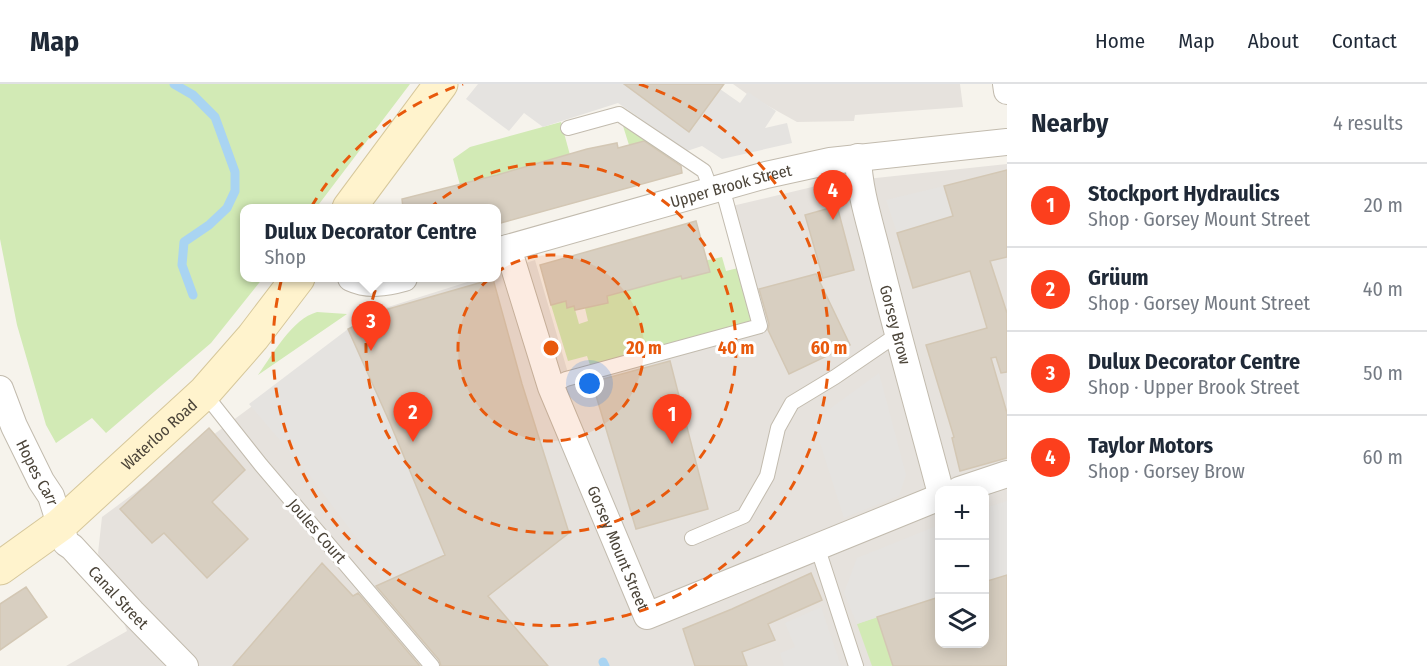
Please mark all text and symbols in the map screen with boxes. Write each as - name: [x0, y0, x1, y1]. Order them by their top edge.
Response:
- text: Map: [30, 25, 79, 58]
- text: Home: [1095, 28, 1145, 54]
- text: Map: [1178, 28, 1215, 54]
- text: About: [1248, 28, 1299, 54]
- text: Contact: [1332, 28, 1397, 54]
- text: Nearby: [1031, 108, 1108, 139]
- text: 4 results: [1333, 111, 1403, 135]
- street label: Upper Brook Street: [668, 160, 794, 211]
- pin: 4: [814, 170, 852, 220]
- text: Stockport Hydraulics: [1088, 180, 1280, 207]
- text: 1: [1046, 193, 1055, 217]
- text: 20 m: [1364, 193, 1403, 217]
- popup: [240, 204, 501, 282]
- text: Shop · Gorsey Mount Street: [1088, 207, 1310, 231]
- text: Dulux Decorator Centre: [264, 218, 477, 245]
- text: Shop: [264, 245, 306, 269]
- text: Grüum: [1088, 264, 1149, 291]
- text: 2: [1046, 277, 1055, 301]
- text: 40 m: [1363, 277, 1403, 301]
- street label: Gorsey Brow: [876, 283, 915, 367]
- text: Shop · Gorsey Mount Street: [1088, 291, 1310, 315]
- pin: 3: [352, 302, 391, 351]
- text: 20 m: [625, 337, 662, 359]
- text: 40 m: [718, 337, 754, 359]
- text: 60 m: [811, 337, 847, 359]
- centre of rings: [541, 338, 561, 358]
- text: Dulux Decorator Centre: [1088, 348, 1300, 375]
- text: 3: [1046, 361, 1055, 385]
- text: 50 m: [1363, 361, 1403, 385]
- your location: [575, 369, 604, 398]
- text: Shop · Upper Brook Street: [1088, 375, 1299, 399]
- pin: 2: [394, 392, 432, 442]
- pin: 1: [652, 394, 692, 444]
- street label: Waterloo Road: [117, 395, 201, 474]
- text: Taylor Motors: [1088, 432, 1213, 459]
- street label: Hopes Carr: [13, 437, 63, 508]
- text: 4: [1045, 445, 1056, 469]
- text: 60 m: [1363, 445, 1403, 469]
- text: Shop · Gorsey Brow: [1088, 459, 1245, 483]
- street label: Gorsey Mount Street: [584, 483, 653, 614]
- map controls: [935, 486, 989, 648]
- button: +: [935, 486, 989, 540]
- street label: Joules Court: [284, 495, 351, 568]
- button: −: [935, 540, 989, 594]
- street label: Canal Street: [85, 562, 153, 633]
- button: layers: [935, 594, 989, 648]

